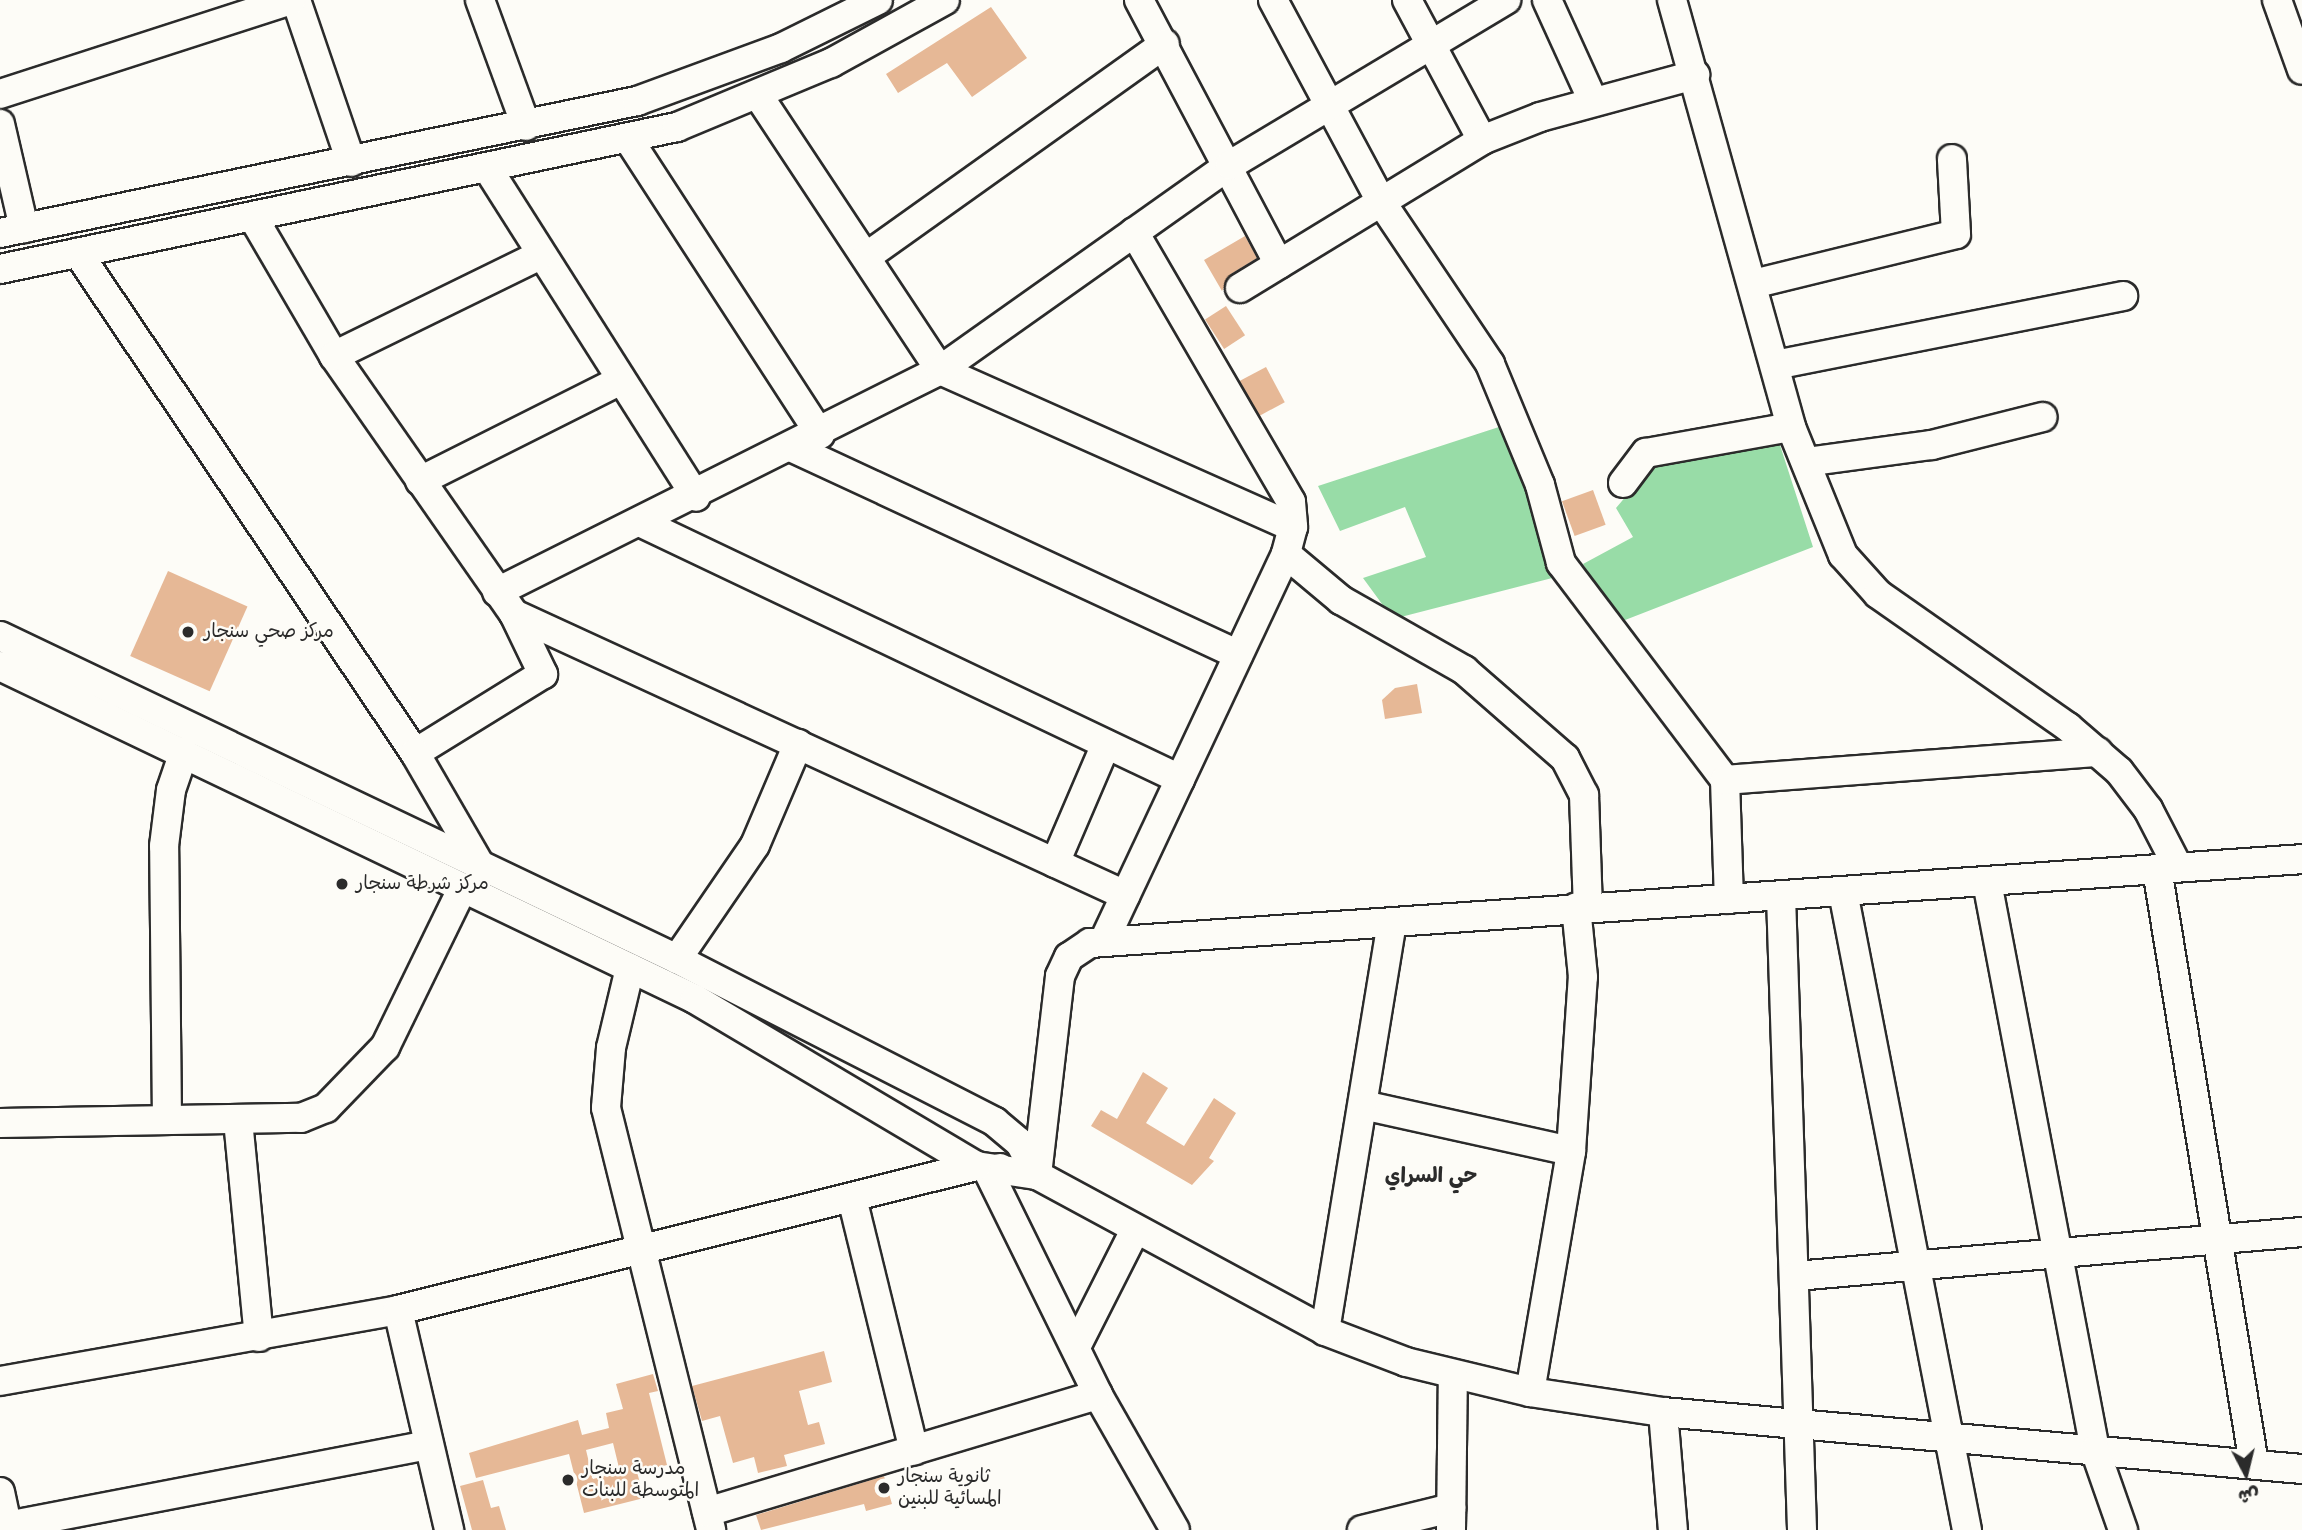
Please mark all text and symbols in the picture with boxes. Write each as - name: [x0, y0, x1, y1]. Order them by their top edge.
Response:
- place label: مركز صحي سنجار: [204, 621, 334, 643]
- marker: مركز صحي سنجار: [178, 622, 198, 642]
- place label: مركز شرطة سنجار: [356, 873, 489, 895]
- marker: مركز شرطة سنجار: [334, 876, 350, 892]
- district label: حي السراي: [1385, 1163, 1477, 1189]
- north arrow: [2211, 1439, 2281, 1509]
- place label: مدرسة سنجار المتوسطة للبنات: [582, 1458, 699, 1502]
- place label: ثانوية سنجار المسائية للبنين: [898, 1466, 1002, 1510]
- marker: مدرسة سنجار المتوسطة للبنات: [560, 1472, 576, 1488]
- marker: ثانوية سنجار المسائية للبنين: [876, 1480, 892, 1496]
- text: ش: [2237, 1483, 2260, 1508]

